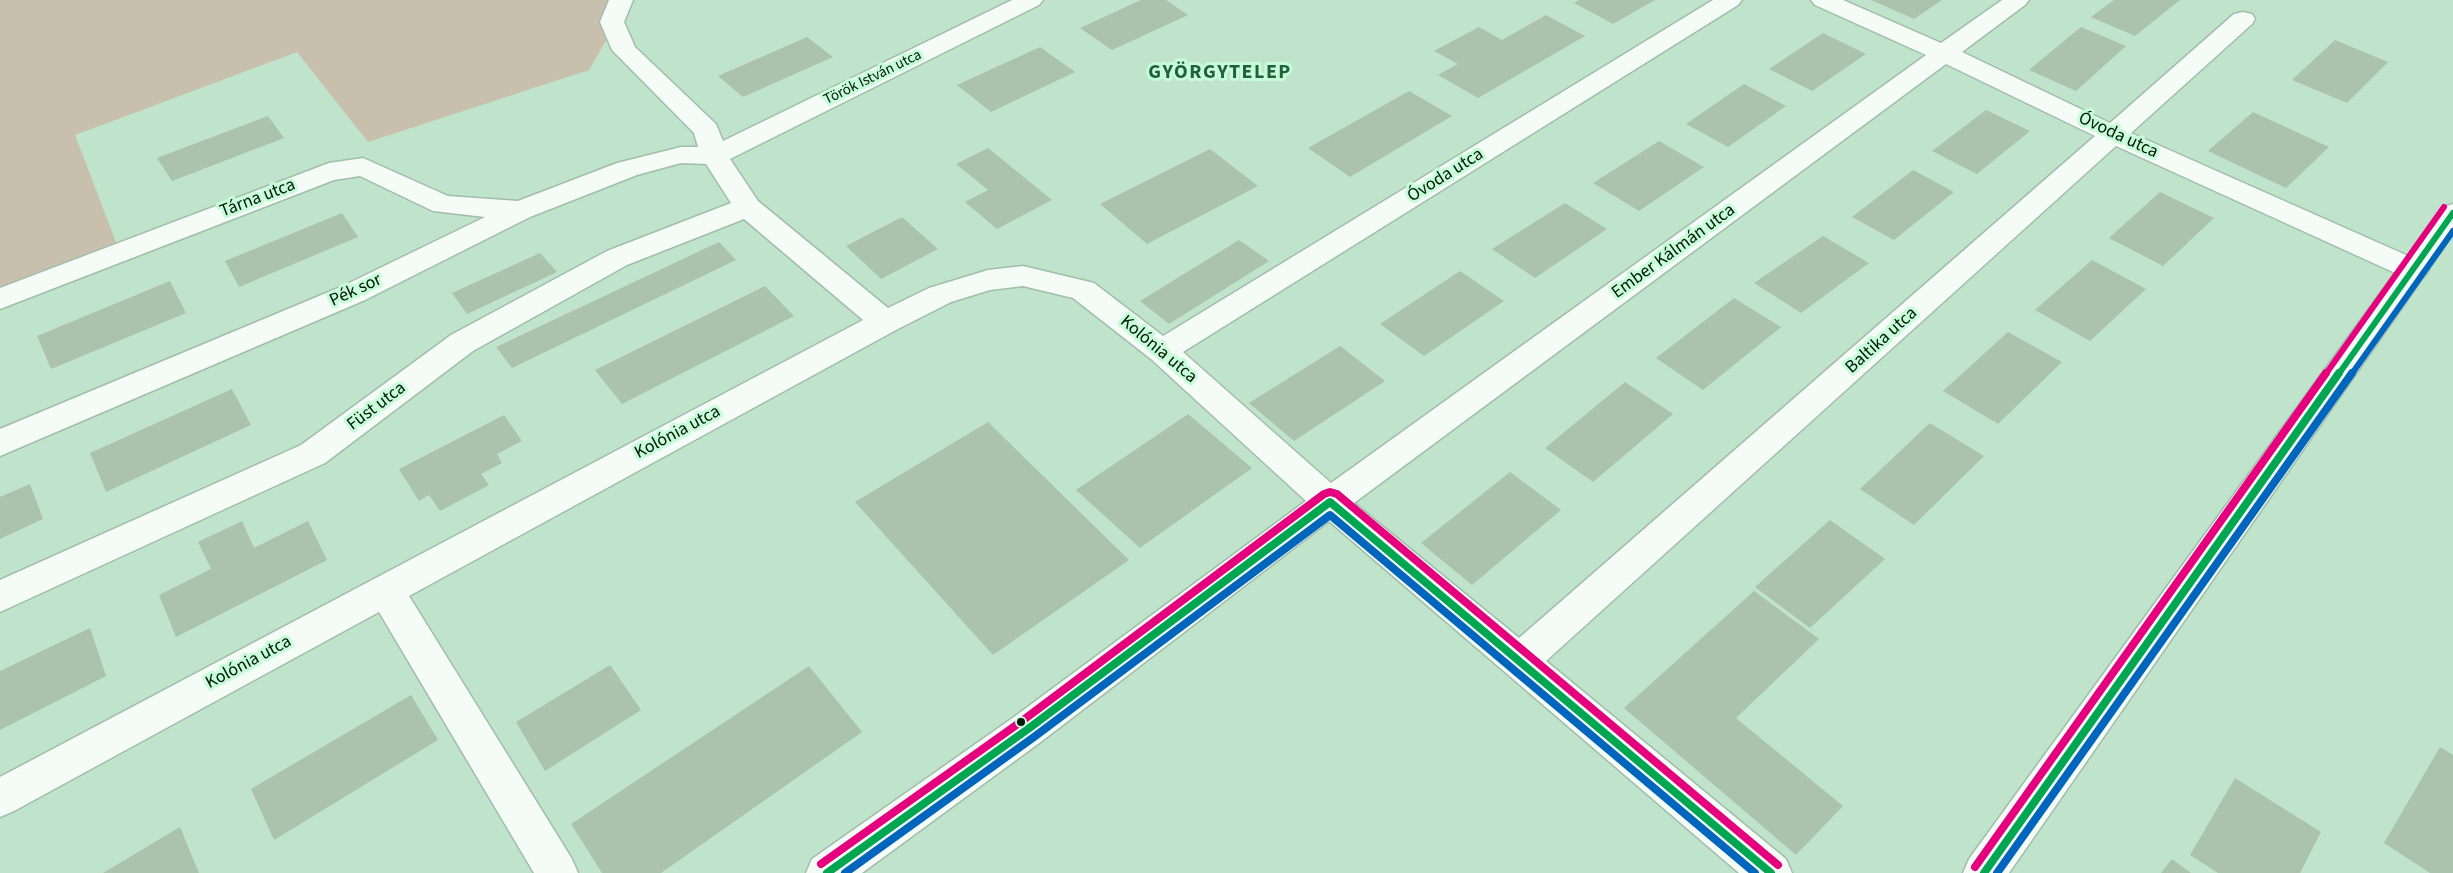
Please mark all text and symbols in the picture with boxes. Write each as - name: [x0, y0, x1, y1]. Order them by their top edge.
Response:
- street label: Török István utca: [821, 47, 925, 109]
- district label: GYÖRGYTELEP: [1148, 62, 1292, 86]
- street label: Óvoda utca: [2075, 108, 2161, 164]
- street label: Óvoda utca: [1404, 144, 1488, 208]
- street label: Tárna utca: [217, 175, 299, 223]
- street label: Ember Kálmán utca: [1608, 200, 1740, 304]
- street label: Pék sor: [327, 270, 385, 312]
- street label: Baltika utca: [1842, 303, 1922, 379]
- street label: Kolónia utca: [1115, 311, 1201, 389]
- street label: Füst utca: [343, 378, 411, 436]
- street label: Kolónia utca: [631, 401, 725, 465]
- street label: Kolónia utca: [202, 631, 296, 695]
- unlabelled marker: [1015, 716, 1027, 728]

